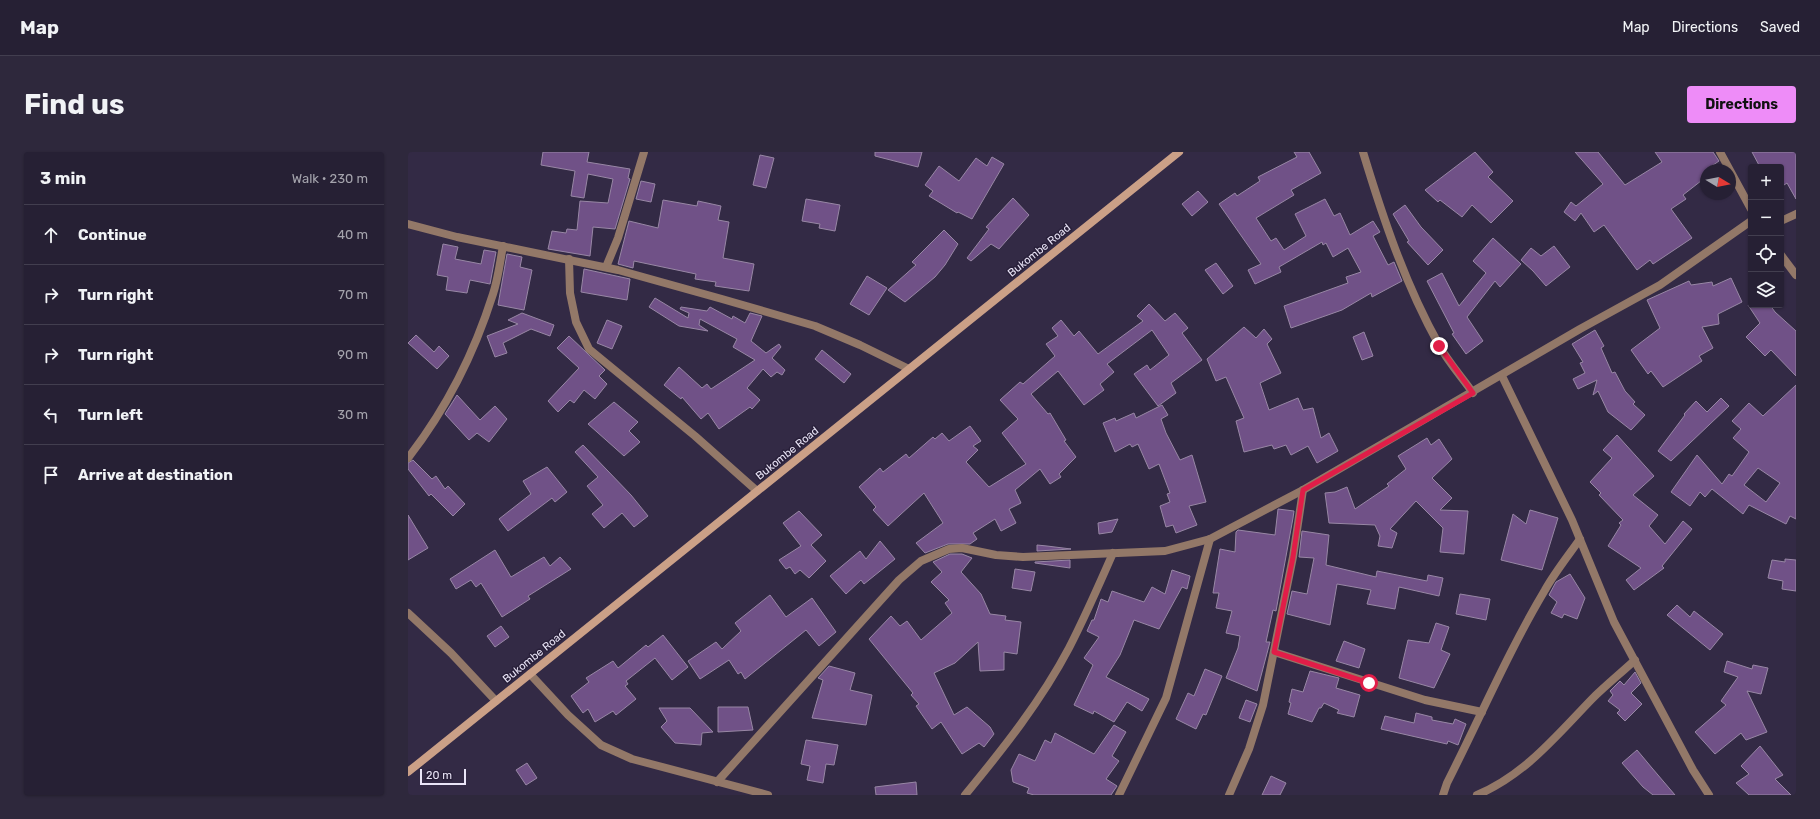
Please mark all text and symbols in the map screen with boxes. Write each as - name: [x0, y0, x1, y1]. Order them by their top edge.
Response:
- text: Map: [20, 16, 59, 39]
- text: Map: [1623, 19, 1650, 36]
- text: Directions: [1672, 19, 1738, 36]
- text: Saved: [1760, 19, 1800, 36]
- button: Directions: [1687, 86, 1796, 123]
- text: Find us: [24, 88, 124, 121]
- north arrow: [1700, 164, 1736, 200]
- map controls: [1748, 164, 1784, 308]
- button: +: [1748, 164, 1784, 200]
- text: 3 min: [40, 168, 86, 188]
- text: Walk · 230 m: [292, 171, 368, 186]
- button: −: [1748, 200, 1784, 236]
- street label: Bukombe Road: [1005, 221, 1073, 280]
- icon: ahead: [40, 224, 62, 246]
- text: Continue: [78, 226, 147, 244]
- text: 40 m: [337, 227, 368, 242]
- button: locate: [1748, 236, 1784, 272]
- button: layers: [1748, 272, 1784, 308]
- icon: right: [40, 284, 62, 306]
- text: Turn right: [78, 286, 153, 304]
- text: 70 m: [338, 287, 368, 302]
- route end: [1430, 337, 1448, 355]
- icon: right: [40, 344, 62, 366]
- text: Turn right: [78, 346, 153, 364]
- text: 90 m: [337, 347, 368, 362]
- icon: left: [40, 404, 62, 426]
- text: Turn left: [78, 406, 143, 424]
- text: 30 m: [337, 407, 368, 422]
- street label: Bukombe Road: [753, 424, 821, 483]
- icon: arrive: [40, 464, 62, 486]
- text: Arrive at destination: [78, 466, 233, 484]
- street label: Bukombe Road: [500, 627, 568, 686]
- route start: [1360, 674, 1378, 692]
- scale bar: [420, 767, 466, 786]
- text: 20 m: [426, 769, 452, 782]

